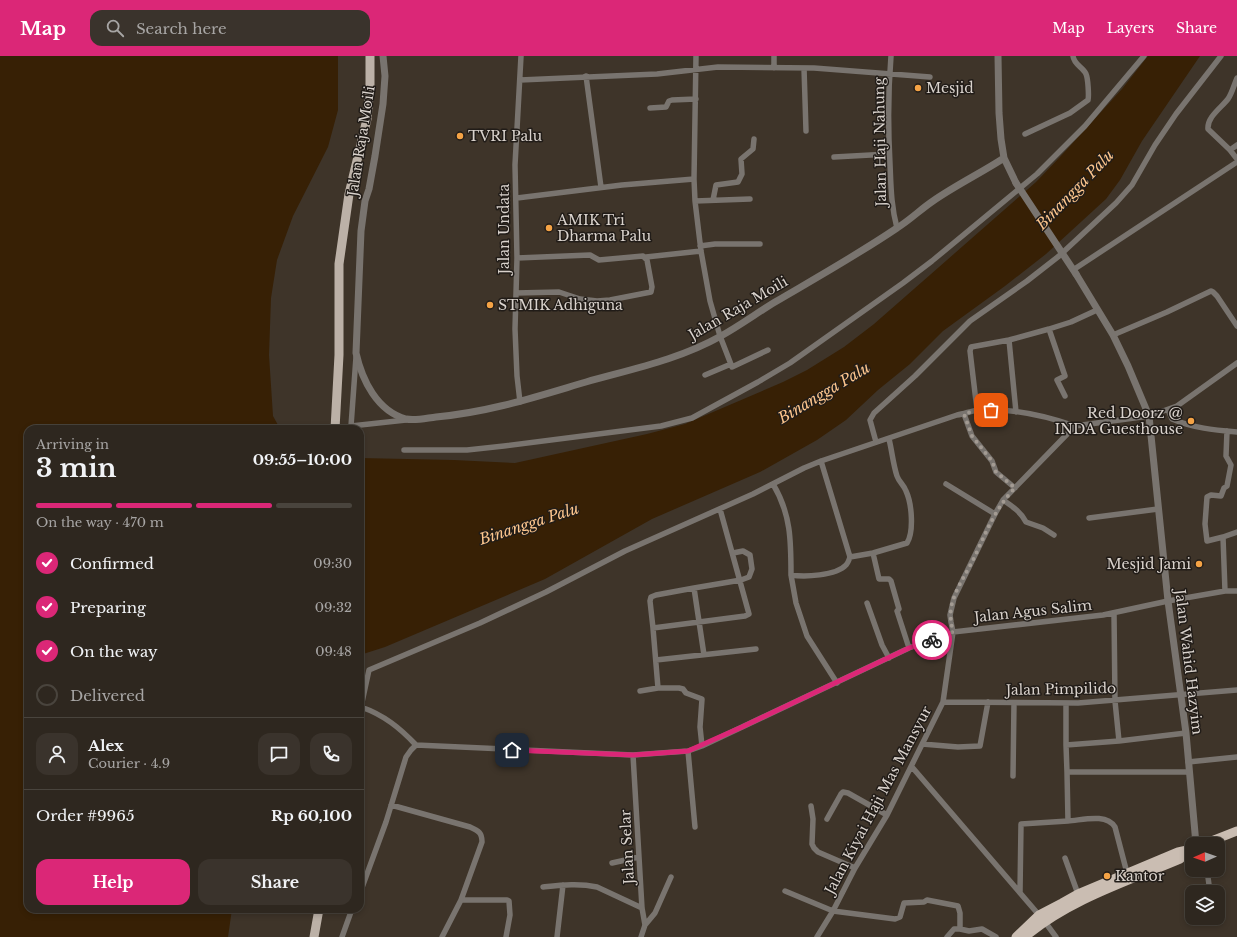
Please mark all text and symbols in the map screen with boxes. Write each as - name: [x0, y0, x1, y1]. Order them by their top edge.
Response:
- search box: [90, 10, 370, 46]
- text: Map: [20, 17, 66, 40]
- icon: search: [104, 17, 126, 39]
- text: Search here: [136, 19, 227, 38]
- text: Map: [1052, 19, 1085, 37]
- text: Layers: [1107, 19, 1154, 37]
- text: Share: [1176, 19, 1217, 37]
- street label: Jalan Haji Nahung: [870, 77, 890, 209]
- place label: Mesjid: [926, 79, 974, 97]
- marker: Mesjid: [913, 83, 923, 93]
- street label: Jalan Raja Moili: [343, 84, 379, 199]
- place label: TVRI Palu: [468, 127, 543, 145]
- marker: TVRI Palu: [455, 131, 465, 141]
- water label: Binangga Palu: [1031, 146, 1118, 234]
- street label: Jalan Undata: [495, 184, 513, 276]
- place label: AMIK Tri Dharma Palu: [556, 211, 652, 245]
- marker: AMIK Tri Dharma Palu: [544, 223, 554, 233]
- street label: Jalan Raja Moili: [683, 272, 791, 345]
- place label: STMIK Adhiguna: [498, 296, 623, 314]
- marker: STMIK Adhiguna: [485, 300, 495, 310]
- water label: Binangga Palu: [774, 358, 873, 428]
- pin: [974, 393, 1008, 427]
- icon: bag: [980, 399, 1002, 421]
- place label: Red Doorz @ INDA Guesthouse: [1055, 404, 1183, 438]
- marker: Red Doorz @ INDA Guesthouse: [1186, 416, 1196, 426]
- text: Arriving in: [36, 436, 109, 453]
- text: 09:55–10:00: [253, 450, 352, 469]
- text: 3 min: [36, 452, 117, 484]
- water label: Binangga Palu: [476, 498, 581, 549]
- text: On the way · 470 m: [36, 514, 164, 531]
- icon: check: [36, 552, 58, 574]
- text: Confirmed: [70, 554, 154, 573]
- text: 09:30: [313, 555, 352, 572]
- place label: Mesjid Jami: [1107, 555, 1191, 573]
- marker: Mesjid Jami: [1194, 559, 1204, 569]
- street label: Jalan Wahid Hazyim: [1171, 586, 1207, 736]
- icon: check: [36, 596, 58, 618]
- street label: Jalan Agus Salim: [971, 596, 1093, 626]
- text: Preparing: [70, 598, 146, 617]
- text: 09:32: [315, 599, 352, 616]
- courier: [912, 620, 952, 660]
- icon: bike: [921, 629, 943, 651]
- icon: check: [36, 640, 58, 662]
- text: On the way: [70, 642, 158, 661]
- text: 09:48: [315, 643, 352, 660]
- street label: Jalan Pimpilido: [1004, 679, 1116, 699]
- text: Delivered: [70, 686, 145, 705]
- street label: Jalan Kiyai Haji Mas Mansyur: [820, 702, 936, 899]
- button: person: [36, 733, 78, 775]
- button: chat: [258, 733, 300, 775]
- button: phone: [310, 733, 352, 775]
- pin: [495, 733, 529, 767]
- text: Alex: [88, 736, 124, 755]
- icon: home: [501, 739, 523, 761]
- text: Courier · 4.9: [88, 755, 170, 772]
- text: Order #9965: [36, 806, 134, 825]
- text: Rp 60,100: [271, 806, 352, 825]
- street label: Jalan Selar: [616, 809, 638, 887]
- north arrow: [1185, 837, 1225, 877]
- map controls: [1185, 837, 1225, 925]
- button: Help: [36, 859, 190, 905]
- button: Share: [198, 859, 352, 905]
- place label: Kantor: [1115, 867, 1165, 885]
- marker: Kantor: [1102, 871, 1112, 881]
- button: layers: [1185, 885, 1225, 925]

